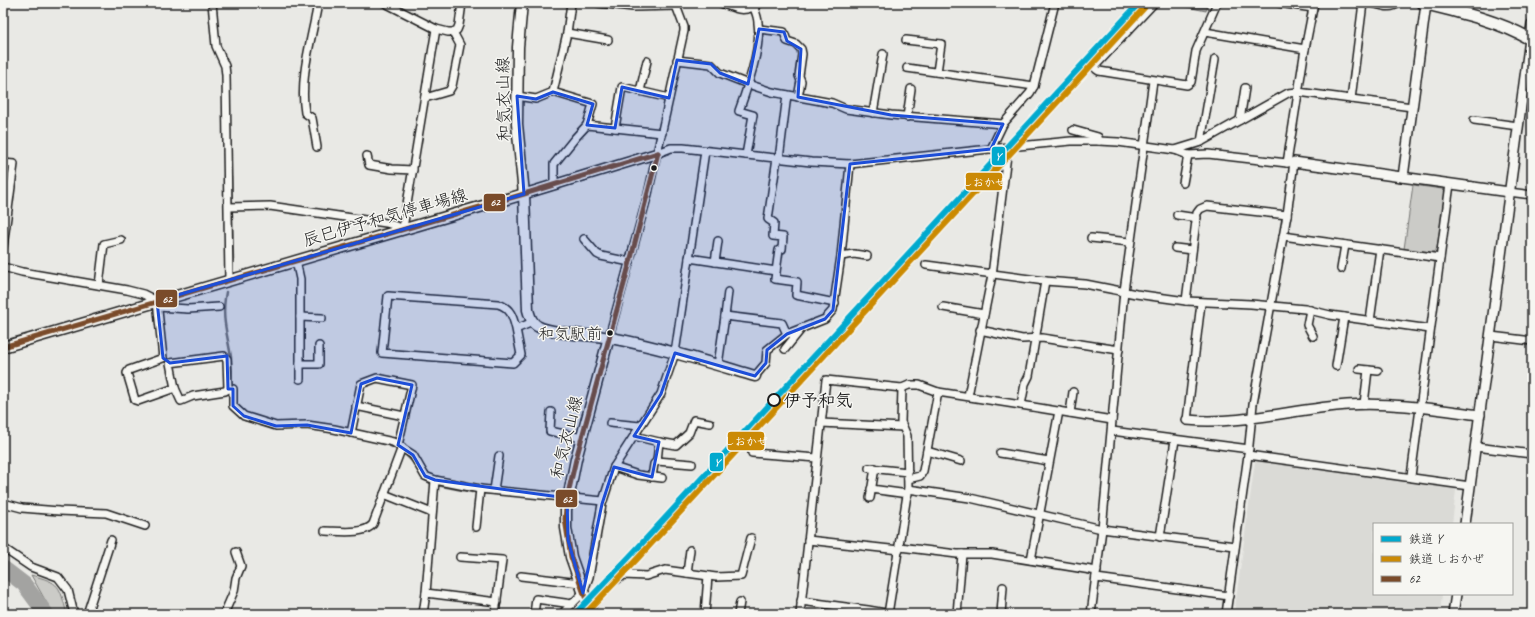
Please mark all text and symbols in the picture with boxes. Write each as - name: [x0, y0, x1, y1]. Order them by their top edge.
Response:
- street label: 和気衣山線: [492, 56, 515, 142]
- line badge: Y: [991, 146, 1006, 166]
- text: Y: [995, 149, 1003, 163]
- unlabelled marker: [649, 163, 659, 173]
- line badge: しおかぜ: [965, 172, 1003, 191]
- text: しおかぜ: [962, 175, 1006, 189]
- street label: 辰巳伊予和気停車場線: [301, 184, 470, 251]
- line badge: 62: [483, 193, 506, 212]
- text: 62: [490, 195, 501, 209]
- line badge: 62: [155, 289, 178, 308]
- text: 62: [162, 292, 173, 306]
- place label: 和気駅前: [538, 324, 602, 344]
- marker: 和気駅前: [605, 328, 615, 338]
- place label: 伊予和気: [784, 390, 852, 411]
- street label: 和気衣山線: [546, 393, 587, 481]
- marker: 伊予和気: [767, 393, 781, 407]
- line badge: しおかぜ: [727, 431, 765, 451]
- text: しおかぜ: [724, 434, 768, 448]
- line badge: Y: [709, 452, 724, 472]
- text: Y: [714, 455, 722, 469]
- line badge: 62: [555, 489, 578, 508]
- text: 62: [562, 492, 573, 506]
- legend: [1373, 523, 1513, 595]
- text: 鉄道 Y: [1409, 531, 1445, 547]
- text: 鉄道 しおかぜ: [1409, 551, 1484, 567]
- text: 62: [1409, 571, 1421, 587]

